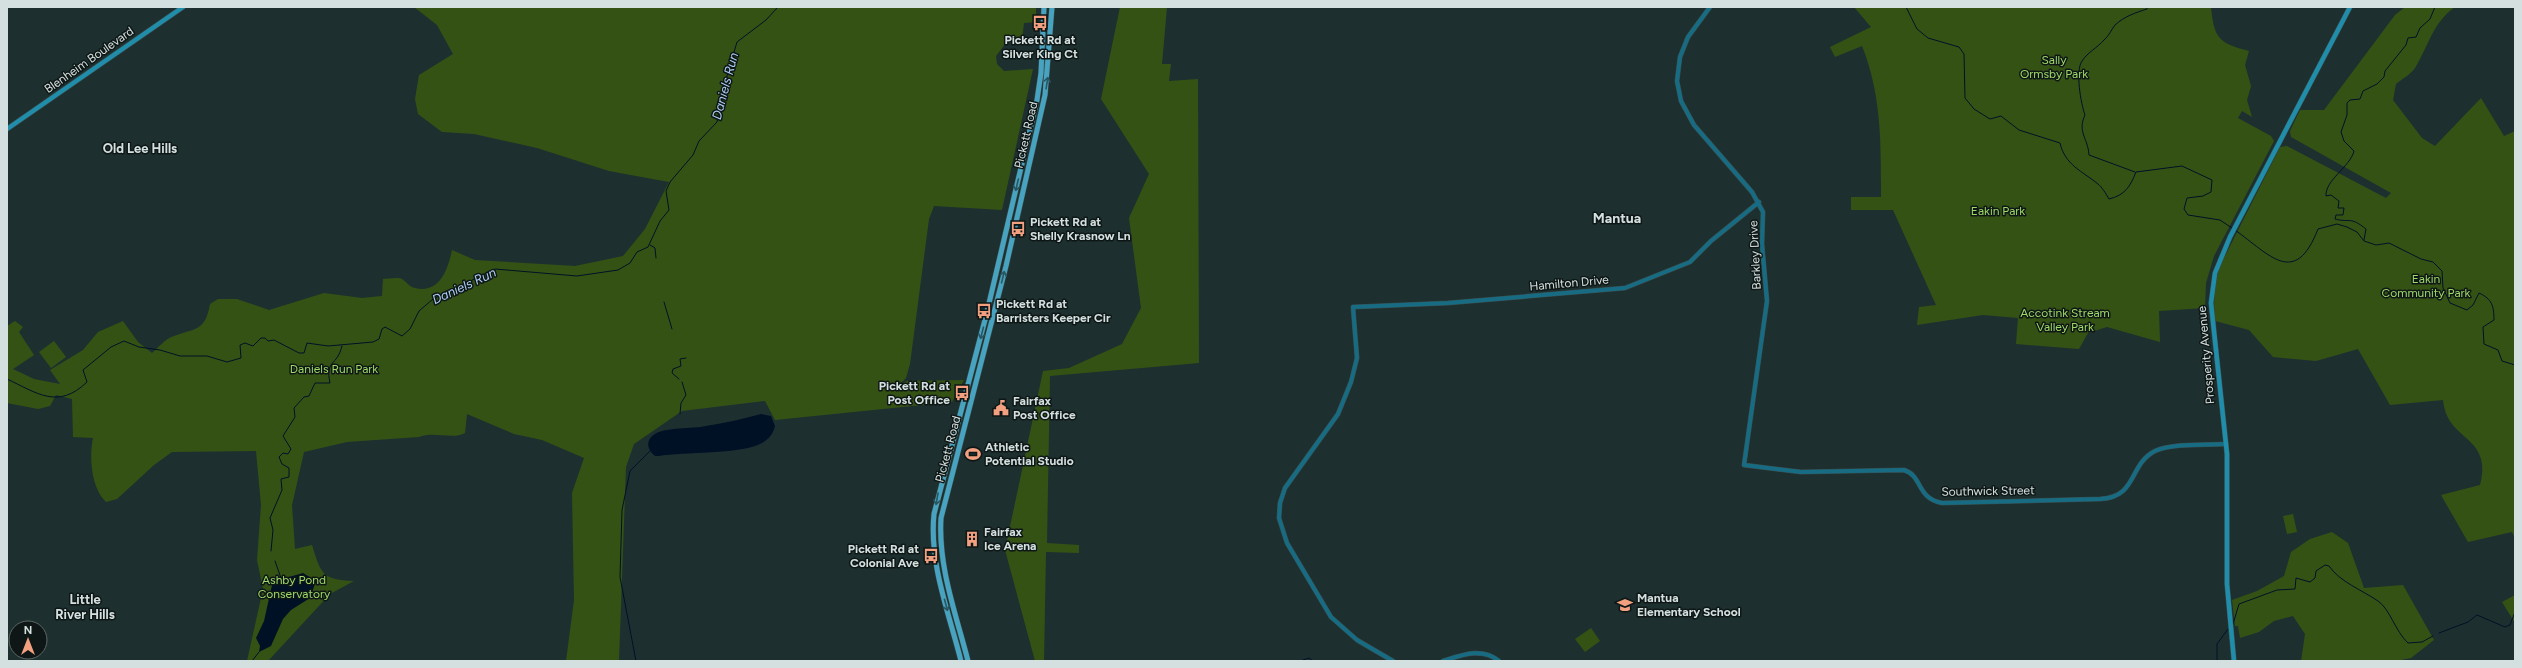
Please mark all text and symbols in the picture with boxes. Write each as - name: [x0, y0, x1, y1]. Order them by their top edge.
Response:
- bus stop icon: Pickett Rd at Silver King Ct: [1031, 14, 1049, 32]
- street label: Blenheim Boulevard: [42, 24, 136, 96]
- place label: Pickett Rd at Silver King Ct: [1002, 33, 1078, 61]
- water label: Daniels Run: [709, 51, 741, 121]
- park label: Sally Ormsby Park: [2020, 53, 2088, 81]
- one-way arrow: [1043, 77, 1051, 90]
- street label: Pickett Road: [1012, 100, 1040, 170]
- district label: Old Lee Hills: [103, 141, 177, 156]
- one-way arrow: [1013, 178, 1021, 191]
- park label: Eakin Park: [1971, 204, 2025, 218]
- district label: Mantua: [1593, 210, 1641, 227]
- place label: Pickett Rd at Shelly Krasnow Ln: [1030, 215, 1131, 243]
- bus stop icon: Pickett Rd at Shelly Krasnow Ln: [1009, 220, 1027, 238]
- street label: Barkley Drive: [1746, 220, 1764, 290]
- water label: Daniels Run: [430, 265, 498, 307]
- one-way arrow: [1000, 271, 1007, 284]
- park label: Eakin Community Park: [2382, 272, 2471, 300]
- street label: Hamilton Drive: [1529, 273, 1610, 293]
- place label: Pickett Rd at Barristers Keeper Cir: [996, 297, 1111, 325]
- bus stop icon: Pickett Rd at Barristers Keeper Cir: [975, 302, 993, 320]
- street label: Prosperity Avenue: [2195, 305, 2217, 405]
- park label: Accotink Stream Valley Park: [2020, 306, 2110, 334]
- one-way arrow: [978, 326, 985, 339]
- park label: Daniels Run Park: [290, 362, 378, 376]
- place label: Pickett Rd at Post Office: [879, 379, 950, 407]
- bus stop icon: Pickett Rd at Post Office: [953, 384, 971, 402]
- place label: Fairfax Post Office: [1013, 394, 1076, 422]
- public building icon: Fairfax Post Office: [992, 399, 1010, 417]
- street label: Pickett Road: [932, 414, 964, 484]
- place label: Athletic Potential Studio: [985, 440, 1074, 468]
- sports icon: Athletic Potential Studio: [964, 445, 982, 463]
- street label: Southwick Street: [1941, 483, 2035, 499]
- one-way arrow: [933, 492, 941, 505]
- place label: Fairfax Ice Arena: [984, 525, 1037, 553]
- building icon: Fairfax Ice Arena: [963, 530, 981, 548]
- place label: Pickett Rd at Colonial Ave: [848, 542, 919, 570]
- bus stop icon: Pickett Rd at Colonial Ave: [922, 547, 940, 565]
- park label: Ashby Pond Conservatory: [258, 573, 331, 601]
- place label: Mantua Elementary School: [1637, 591, 1741, 619]
- district label: Little River Hills: [55, 592, 115, 622]
- school or university icon: Mantua Elementary School: [1616, 596, 1634, 614]
- one-way arrow: [943, 598, 950, 611]
- north arrow: [8, 620, 48, 660]
- text: N: [24, 624, 32, 637]

